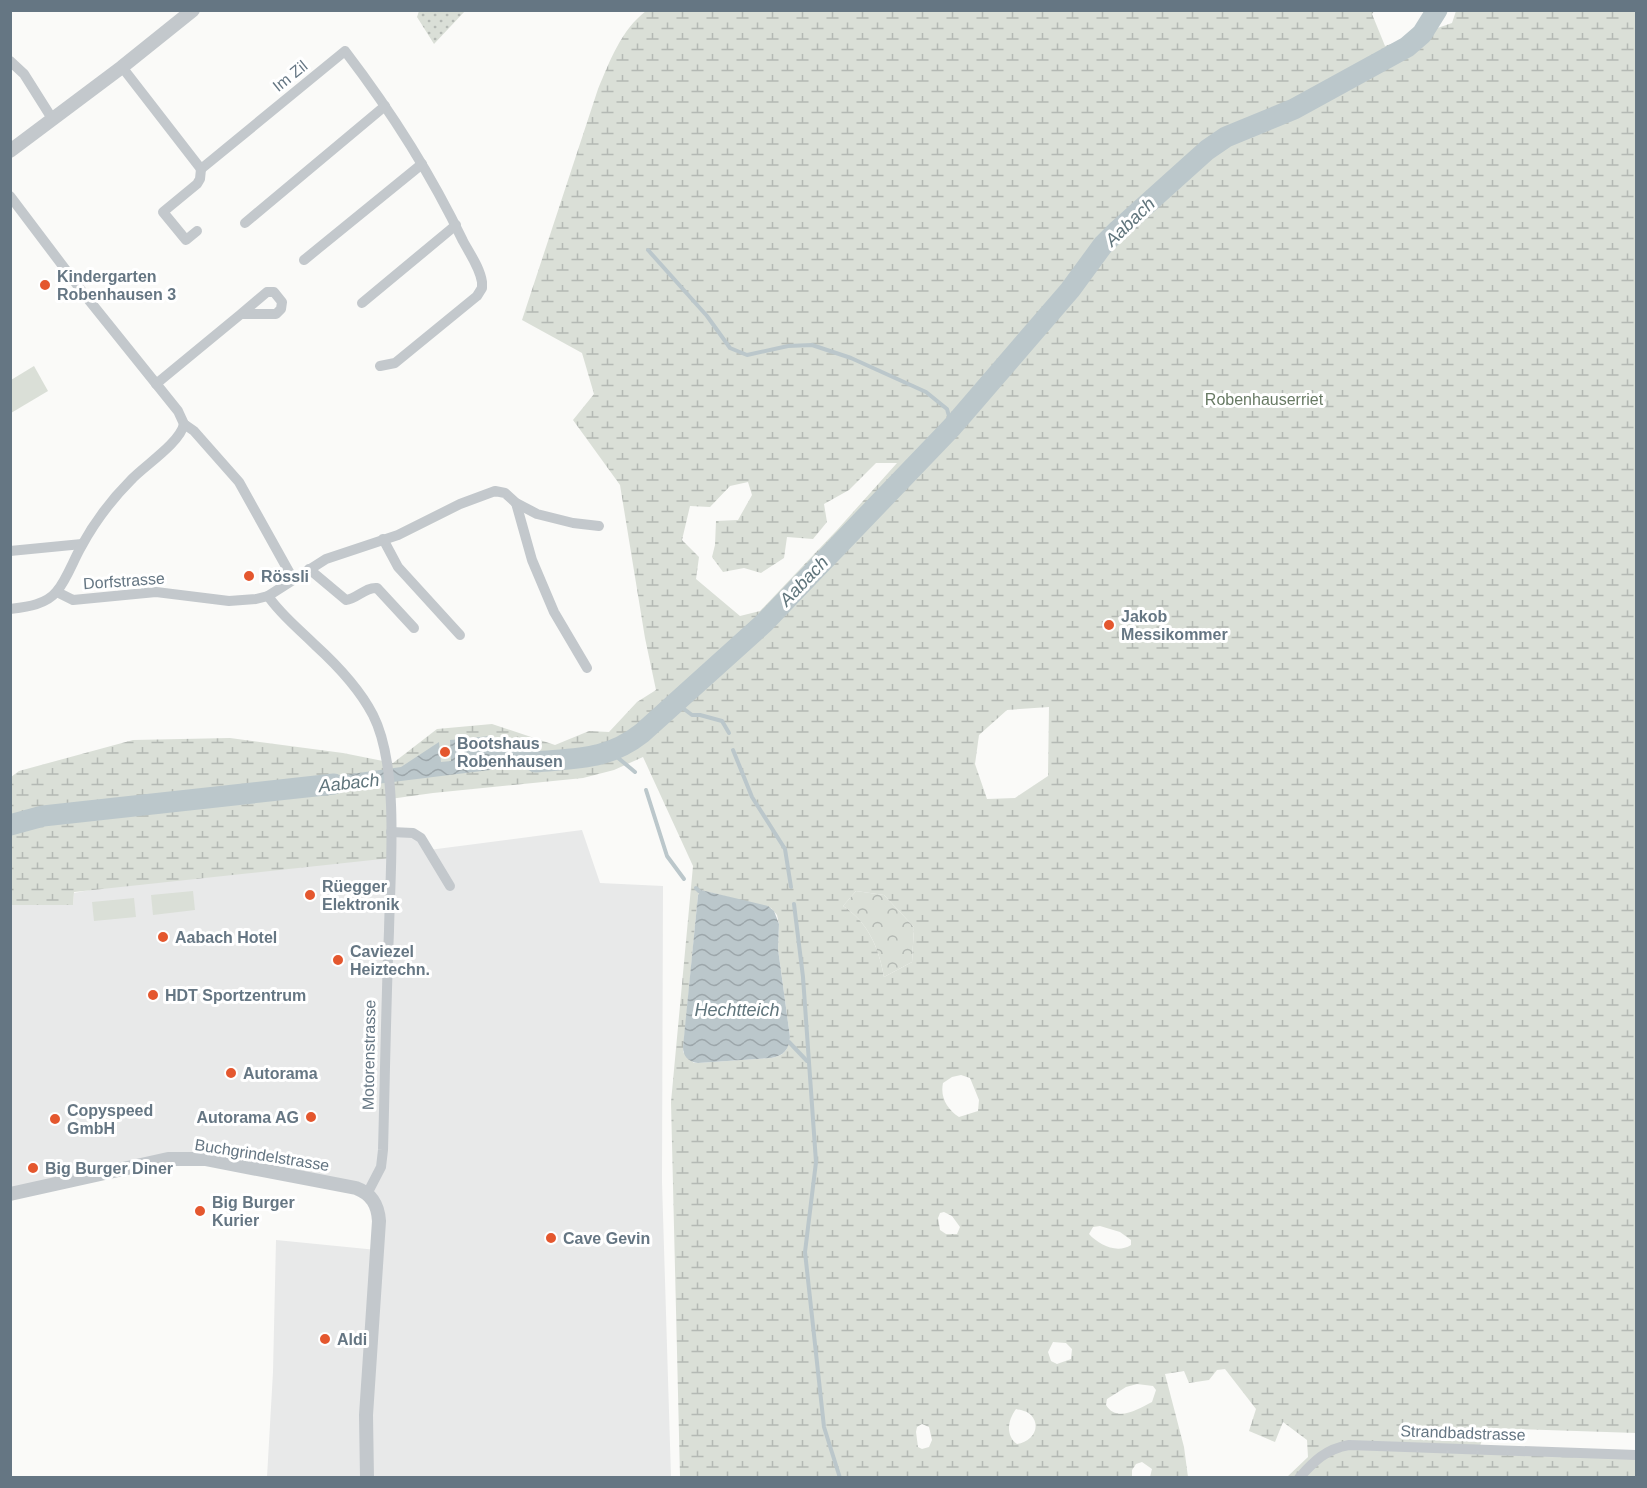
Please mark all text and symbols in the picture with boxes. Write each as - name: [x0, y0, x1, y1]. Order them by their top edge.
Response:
- street label: Im Zil: [269, 57, 311, 95]
- water label: Aabach: [1100, 194, 1159, 251]
- place label: Kindergarten Robenhausen 3: [57, 268, 176, 303]
- marker: Kindergarten Robenhausen 3: [38, 278, 52, 292]
- park label: Robenhauserriet: [1205, 391, 1324, 408]
- water label: Aabach: [775, 552, 832, 611]
- place label: Rössli: [261, 568, 309, 585]
- marker: Rössli: [242, 569, 256, 583]
- street label: Dorfstrasse: [83, 570, 165, 592]
- place label: Jakob Messikommer: [1121, 608, 1228, 643]
- marker: Jakob Messikommer: [1102, 618, 1116, 632]
- place label: Bootshaus Robenhausen: [457, 735, 563, 770]
- marker: Bootshaus Robenhausen: [438, 745, 452, 759]
- water label: Aabach: [317, 770, 380, 796]
- place label: Rüegger Elektronik: [322, 878, 399, 913]
- marker: Rüegger Elektronik: [303, 888, 317, 902]
- place label: Aabach Hotel: [175, 929, 277, 946]
- marker: Aabach Hotel: [156, 930, 170, 944]
- place label: Caviezel Heiztechn.: [350, 943, 430, 978]
- marker: Caviezel Heiztechn.: [331, 953, 345, 967]
- place label: HDT Sportzentrum: [165, 987, 306, 1004]
- marker: HDT Sportzentrum: [146, 988, 160, 1002]
- street label: Motorenstrasse: [360, 1000, 378, 1110]
- water label: Hechtteich: [694, 1000, 780, 1020]
- place label: Autorama: [243, 1065, 318, 1082]
- marker: Autorama: [224, 1066, 238, 1080]
- place label: Copyspeed GmbH: [67, 1102, 153, 1137]
- place label: Autorama AG: [196, 1109, 299, 1126]
- marker: Autorama AG: [304, 1110, 318, 1124]
- marker: Copyspeed GmbH: [48, 1112, 62, 1126]
- street label: Buchgrindelstrasse: [193, 1136, 331, 1174]
- place label: Big Burger Diner: [45, 1160, 173, 1177]
- marker: Big Burger Diner: [26, 1161, 40, 1175]
- place label: Big Burger Kurier: [212, 1194, 295, 1229]
- marker: Big Burger Kurier: [193, 1204, 207, 1218]
- place label: Cave Gevin: [563, 1230, 650, 1247]
- marker: Cave Gevin: [544, 1231, 558, 1245]
- place label: Aldi: [337, 1331, 367, 1348]
- marker: Aldi: [318, 1332, 332, 1346]
- street label: Strandbadstrasse: [1400, 1422, 1526, 1444]

